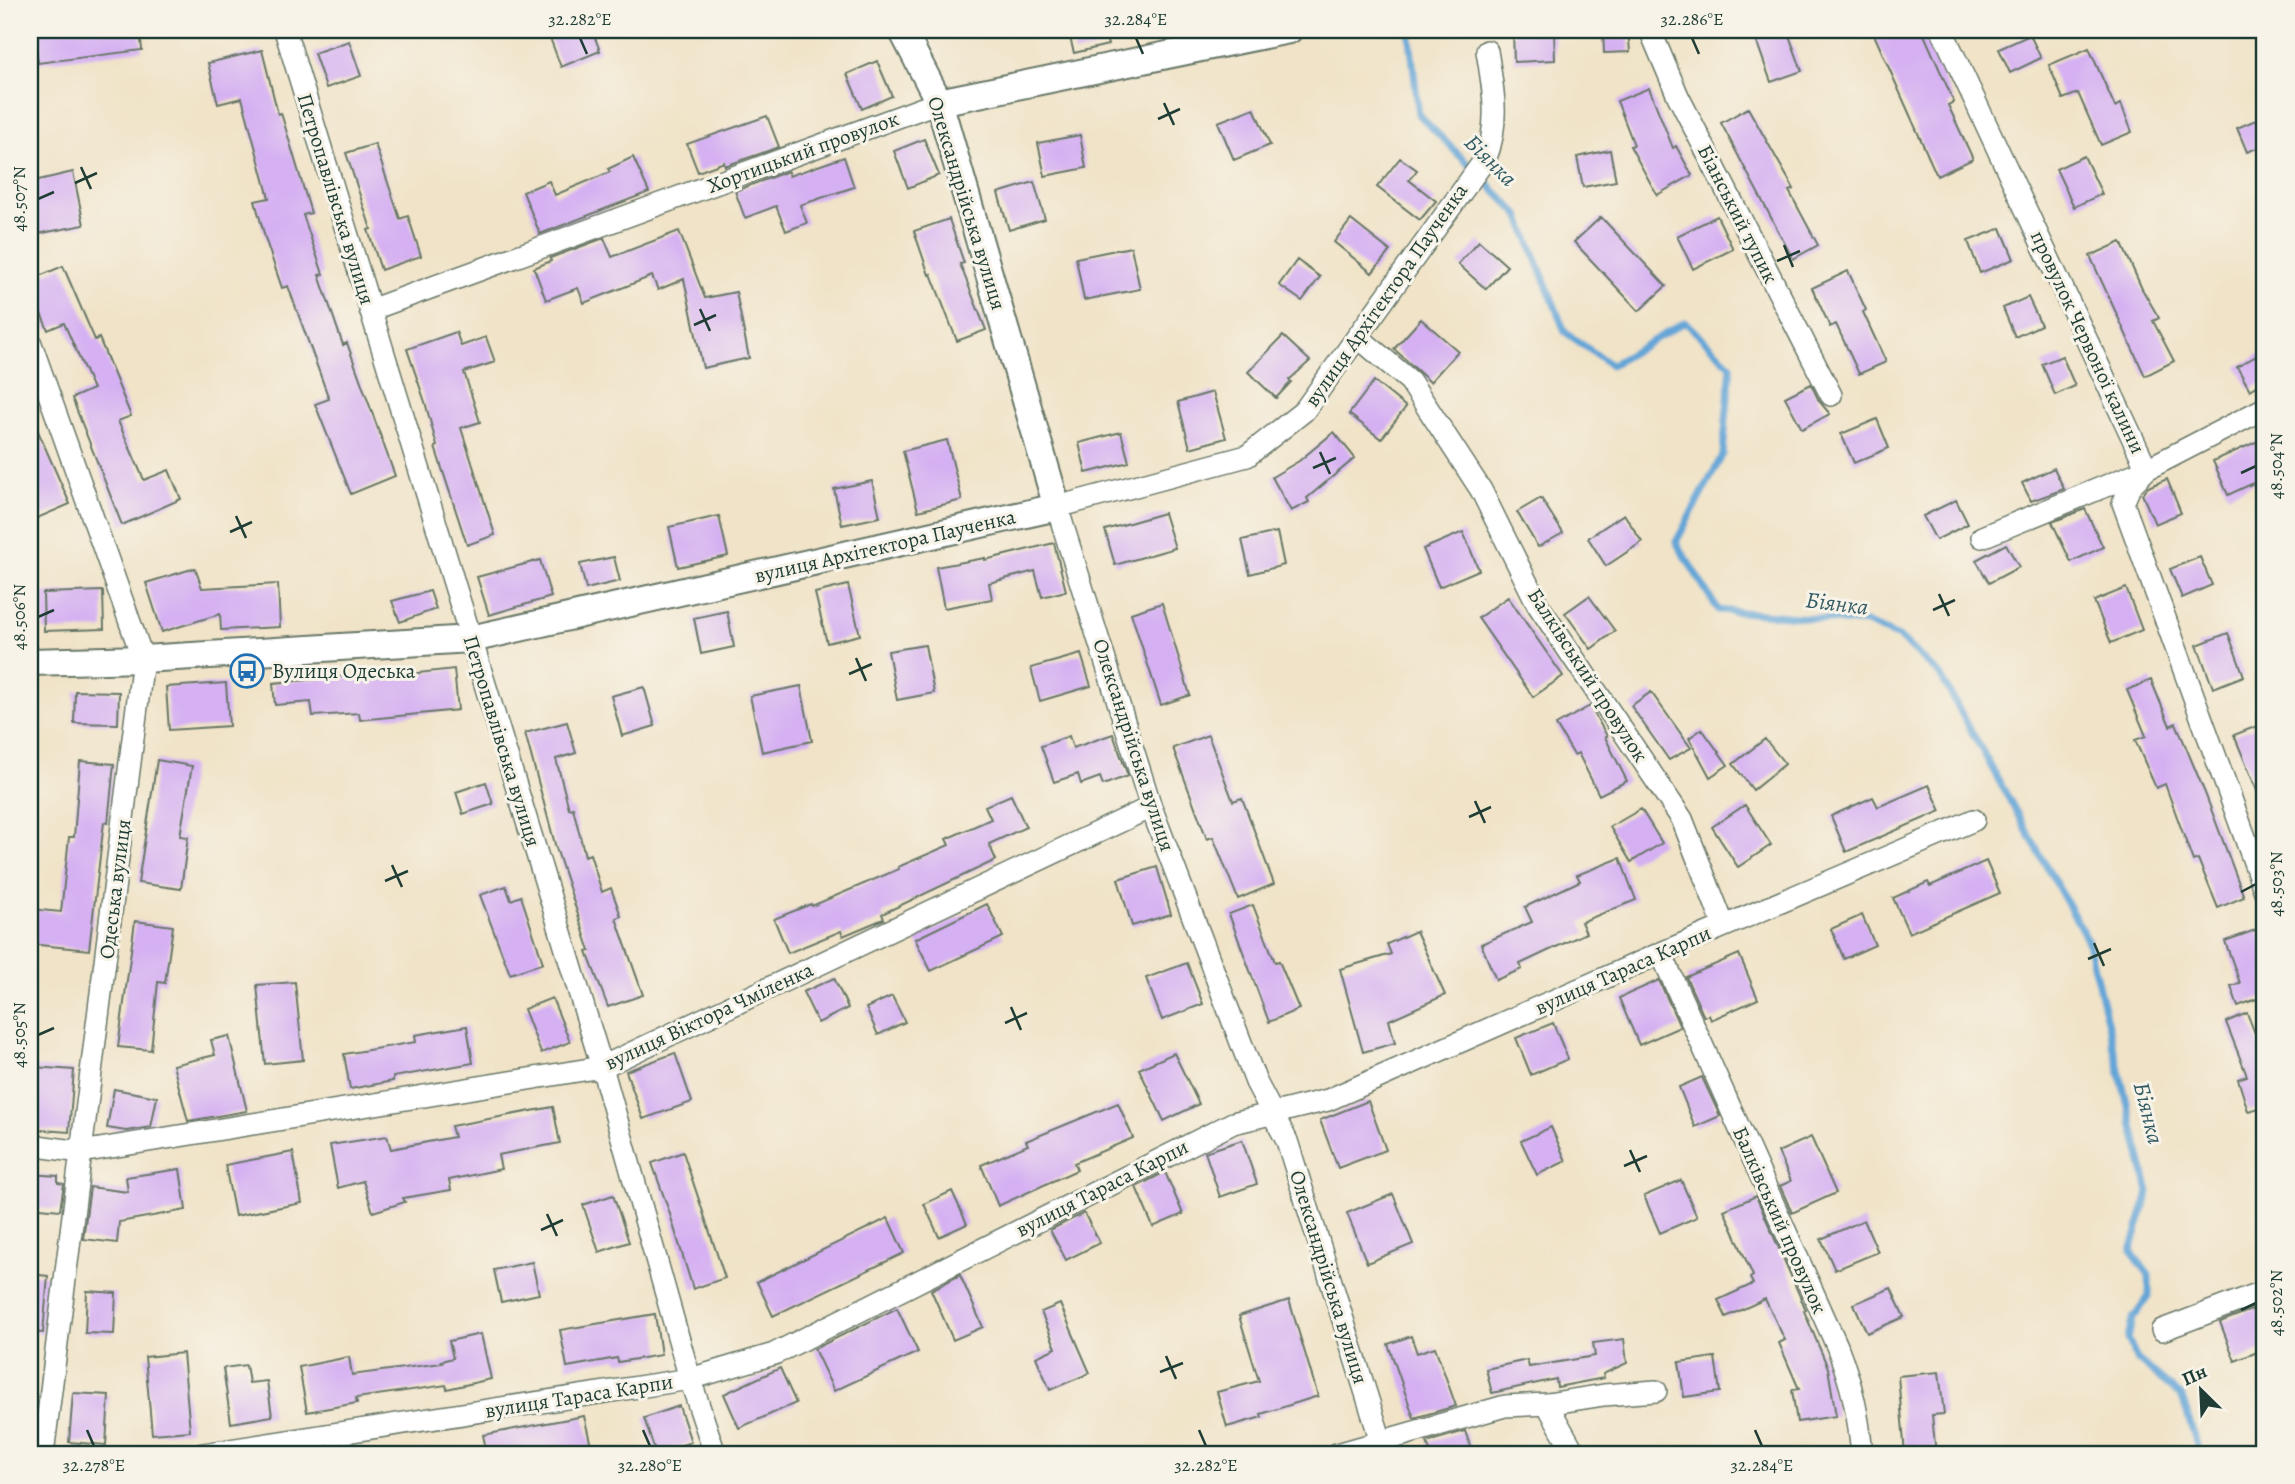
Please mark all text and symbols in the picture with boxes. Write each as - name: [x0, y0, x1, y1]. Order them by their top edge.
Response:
- text: 32.282°E: [548, 7, 612, 31]
- text: 32.284°E: [1104, 7, 1168, 31]
- text: 32.286°E: [1660, 7, 1724, 31]
- street label: Петропавлівська вулиця: [291, 90, 381, 308]
- street label: Олександрійська вулиця: [921, 93, 1013, 313]
- street label: Хортицький провулок: [703, 104, 903, 200]
- water label: Біянка: [1457, 127, 1524, 194]
- street label: Біанський тупик: [1691, 140, 1785, 288]
- text: 48.507°N: [7, 166, 31, 232]
- street label: вулиця Архітектора Паученка: [1298, 177, 1474, 412]
- street label: провулок Червоної калини: [2024, 226, 2152, 458]
- text: 48.504°N: [2264, 433, 2288, 499]
- street label: вулиця Архітектора Паученка: [752, 502, 1018, 590]
- street label: Балківський провулок: [1521, 582, 1655, 768]
- text: 48.506°N: [7, 584, 31, 650]
- water label: Біянка: [1804, 584, 1870, 623]
- street label: Петропавлівська вулиця: [457, 632, 547, 850]
- street label: Олександрійська вулиця: [1086, 635, 1182, 855]
- bus stop icon: Вулиця Одеська: [228, 652, 266, 690]
- place label: Вулиця Одеська: [272, 657, 416, 685]
- street label: Одеська вулиця: [93, 817, 137, 961]
- text: 48.503°N: [2264, 851, 2288, 917]
- street label: вулиця Тараса Карпи: [1531, 919, 1715, 1021]
- street label: вулиця Віктора Чміленка: [600, 955, 818, 1077]
- text: 48.505°N: [7, 1002, 31, 1068]
- water label: Біянка: [2126, 1079, 2171, 1148]
- street label: Балківський провулок: [1726, 1122, 1834, 1318]
- street label: вулиця Тараса Карпи: [1011, 1132, 1193, 1244]
- street label: Олександрійська вулиця: [1283, 1167, 1375, 1387]
- text: 48.502°N: [2264, 1270, 2288, 1336]
- north arrow: [2166, 1354, 2236, 1424]
- text: Пн: [2178, 1358, 2211, 1392]
- street label: вулиця Тараса Карпи: [483, 1367, 675, 1425]
- text: 32.278°E: [63, 1453, 125, 1477]
- text: 32.280°E: [618, 1453, 682, 1477]
- text: 32.282°E: [1174, 1453, 1238, 1477]
- text: 32.284°E: [1730, 1453, 1794, 1477]

